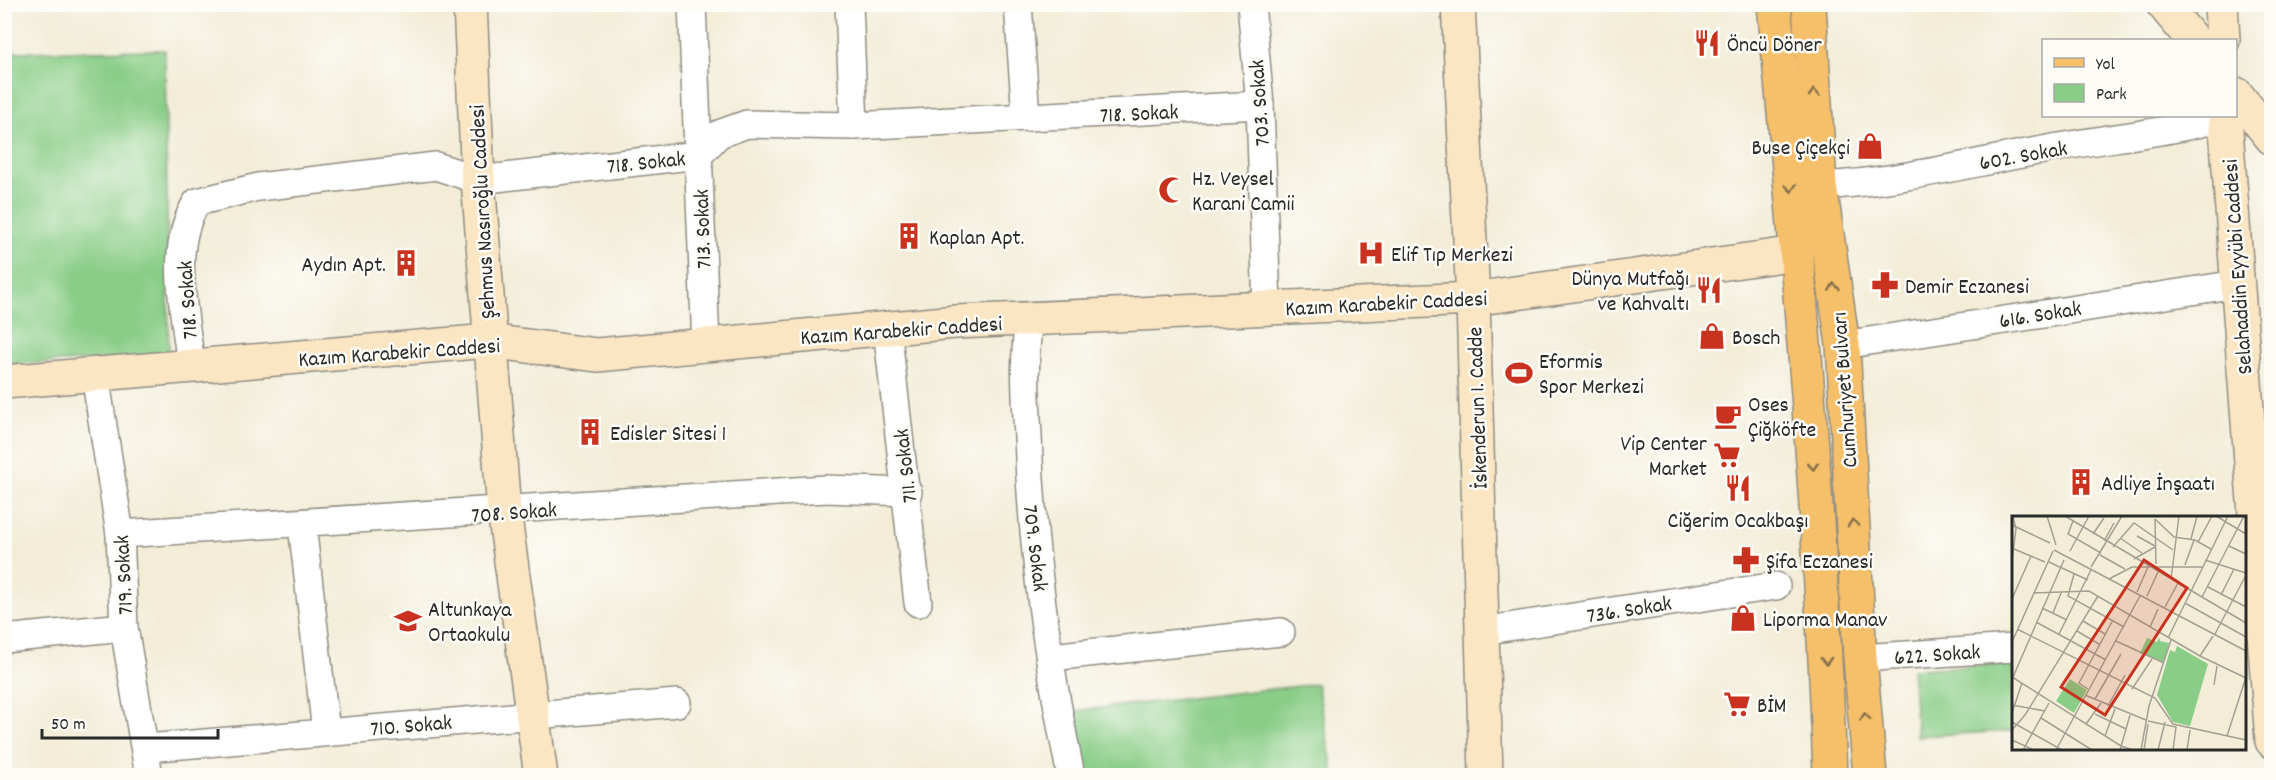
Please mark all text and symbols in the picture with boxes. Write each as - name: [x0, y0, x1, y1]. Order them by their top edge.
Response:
- restaurant icon: Öncü Döner: [1692, 28, 1722, 58]
- place label: Öncü Döner: [1727, 31, 1822, 62]
- legend: [2042, 39, 2237, 117]
- text: Yol: [2096, 53, 2116, 78]
- street label: 703. Sokak: [1243, 58, 1280, 147]
- text: Park: [2096, 83, 2127, 108]
- one-way arrow: [1808, 88, 1821, 97]
- street label: 718. Sokak: [1099, 98, 1179, 133]
- street label: Şehmus Nasıroğlu Caddesi: [463, 104, 506, 320]
- shop icon: Buse Çiçekçi: [1855, 131, 1885, 161]
- place label: Buse Çiçekçi: [1751, 134, 1850, 165]
- street label: 602. Sokak: [1977, 134, 2070, 180]
- street label: 718. Sokak: [606, 145, 687, 184]
- street label: Selahaddin Eyyübi Caddesi: [2216, 158, 2262, 376]
- place label: Hz. Veysel Karani Camii: [1192, 165, 1295, 221]
- mosque icon: Hz. Veysel Karani Camii: [1157, 175, 1187, 205]
- one-way arrow: [1784, 184, 1797, 193]
- street label: 713. Sokak: [688, 189, 721, 269]
- building icon: Kaplan Apt.: [894, 221, 924, 251]
- place label: Kaplan Apt.: [929, 224, 1024, 255]
- hospital icon: Elif Tıp Merkezi: [1356, 238, 1386, 268]
- place label: Elif Tıp Merkezi: [1391, 241, 1513, 272]
- building icon: Aydın Apt.: [391, 248, 421, 278]
- place label: Aydın Apt.: [302, 251, 386, 282]
- street label: 718. Sokak: [171, 259, 208, 340]
- place label: Dünya Mutfağı ve Kahvaltı: [1571, 265, 1689, 321]
- pharmacy icon: Demir Eczanesi: [1870, 270, 1900, 300]
- place label: Demir Eczanesi: [1905, 273, 2029, 304]
- restaurant icon: Dünya Mutfağı ve Kahvaltı: [1694, 275, 1724, 305]
- one-way arrow: [1829, 282, 1841, 291]
- street label: Kazım Karabekir Caddesi: [1284, 285, 1488, 326]
- street label: 616. Sokak: [1997, 295, 2084, 338]
- street label: Kazım Karabekir Caddesi: [799, 310, 1003, 355]
- street label: Cumhuriyet Bulvarı: [1826, 311, 1867, 469]
- shop icon: Bosch: [1697, 321, 1727, 351]
- place label: Bosch: [1732, 324, 1780, 355]
- street label: İskenderun 1. Cadde: [1461, 326, 1498, 489]
- street label: Kazım Karabekir Caddesi: [297, 332, 501, 377]
- place label: Eformis Spor Merkezi: [1539, 348, 1644, 404]
- sports icon: Eformis Spor Merkezi: [1504, 358, 1534, 388]
- place label: Oses Çiğköfte: [1748, 391, 1816, 447]
- cafe icon: Oses Çiğköfte: [1713, 401, 1743, 431]
- building icon: Edisler Sitesi 1: [575, 417, 605, 447]
- place label: Edisler Sitesi 1: [610, 420, 726, 451]
- street label: 711. Sokak: [888, 427, 927, 504]
- place label: Vip Center Market: [1621, 430, 1708, 486]
- supermarket icon: Vip Center Market: [1712, 440, 1742, 470]
- one-way arrow: [1806, 462, 1819, 471]
- building icon: Adliye İnşaatı: [2066, 467, 2096, 497]
- place label: Adliye İnşaatı: [2101, 470, 2215, 501]
- restaurant icon: Ciğerim Ocakbaşı: [1723, 473, 1753, 503]
- street label: 708. Sokak: [470, 496, 558, 533]
- street label: 709. Sokak: [1013, 503, 1054, 594]
- place label: Ciğerim Ocakbaşı: [1668, 507, 1808, 538]
- inset map: [2012, 516, 2246, 750]
- one-way arrow: [1846, 518, 1859, 527]
- street label: 719. Sokak: [108, 534, 143, 616]
- pharmacy icon: Şifa Eczanesi: [1731, 545, 1761, 575]
- place label: Şifa Eczanesi: [1766, 548, 1873, 579]
- street label: 736. Sokak: [1585, 589, 1674, 633]
- place label: Altunkaya Ortaokulu: [428, 596, 512, 652]
- shop icon: Liporma Manav: [1728, 603, 1758, 633]
- school or university icon: Altunkaya Ortaokulu: [393, 606, 423, 636]
- place label: Liporma Manav: [1763, 606, 1887, 637]
- street label: 622. Sokak: [1893, 638, 1982, 675]
- one-way arrow: [1820, 656, 1832, 665]
- supermarket icon: BİM: [1722, 689, 1752, 719]
- place label: BİM: [1757, 692, 1786, 723]
- scale bar: [42, 702, 218, 740]
- street label: 710. Sokak: [369, 708, 453, 746]
- text: 50 m: [51, 713, 86, 738]
- one-way arrow: [1859, 713, 1872, 722]

